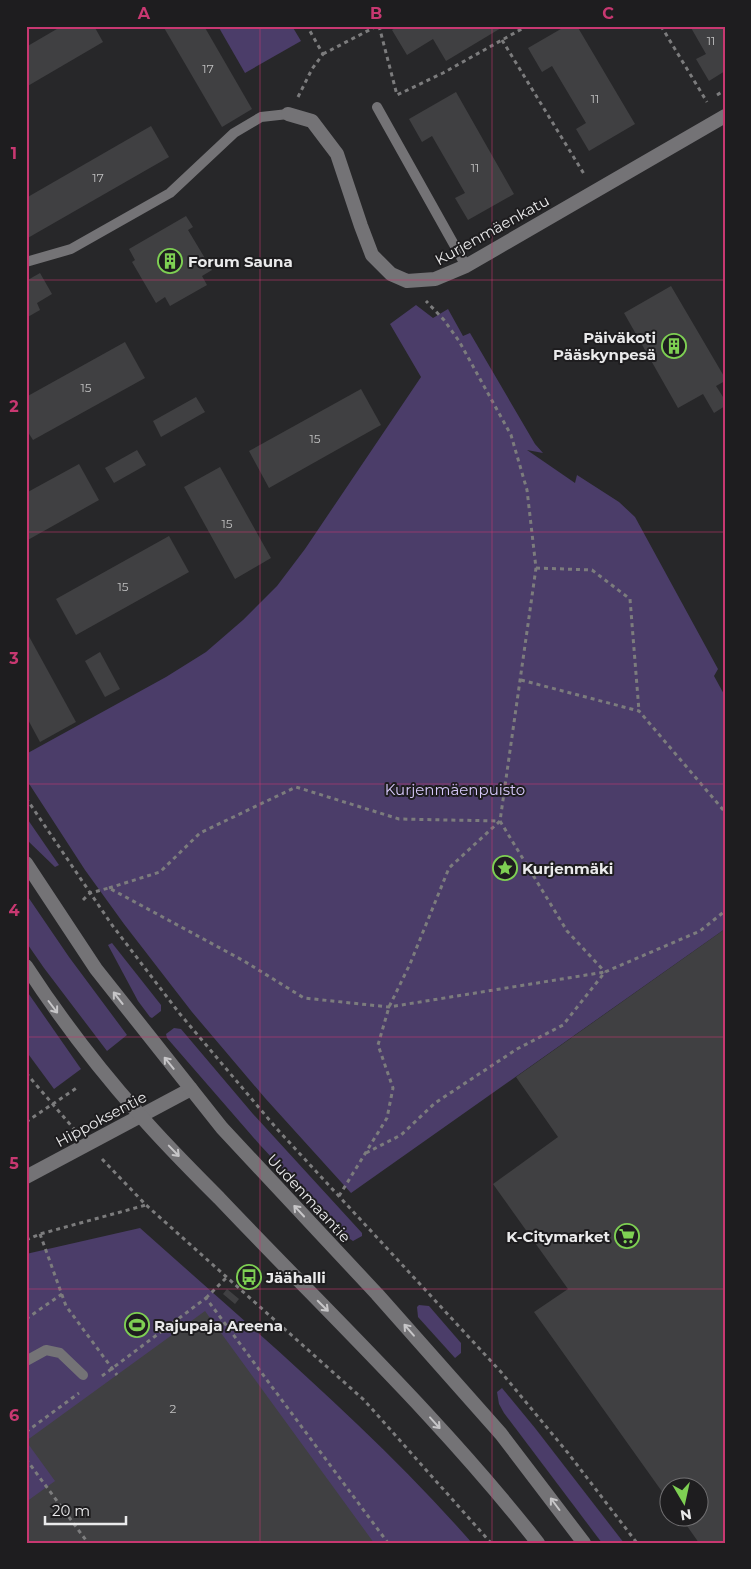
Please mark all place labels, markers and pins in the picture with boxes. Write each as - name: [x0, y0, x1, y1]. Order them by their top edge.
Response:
- building icon: Forum Sauna: [157, 248, 183, 274]
- place label: Forum Sauna: [188, 252, 293, 271]
- place label: Päiväkoti Pääskynpesä: [553, 328, 656, 364]
- building icon: Päiväkoti Pääskynpesä: [661, 333, 687, 359]
- place icon: Kurjenmäki: [492, 855, 518, 881]
- place label: Kurjenmäki: [522, 859, 613, 878]
- supermarket icon: K-Citymarket: [614, 1223, 640, 1249]
- place label: K-Citymarket: [506, 1227, 610, 1246]
- bus stop icon: Jäähalli: [236, 1264, 262, 1290]
- place label: Jäähalli: [265, 1268, 326, 1287]
- sports icon: Rajupaja Areena: [124, 1312, 150, 1338]
- place label: Rajupaja Areena: [154, 1316, 283, 1335]

